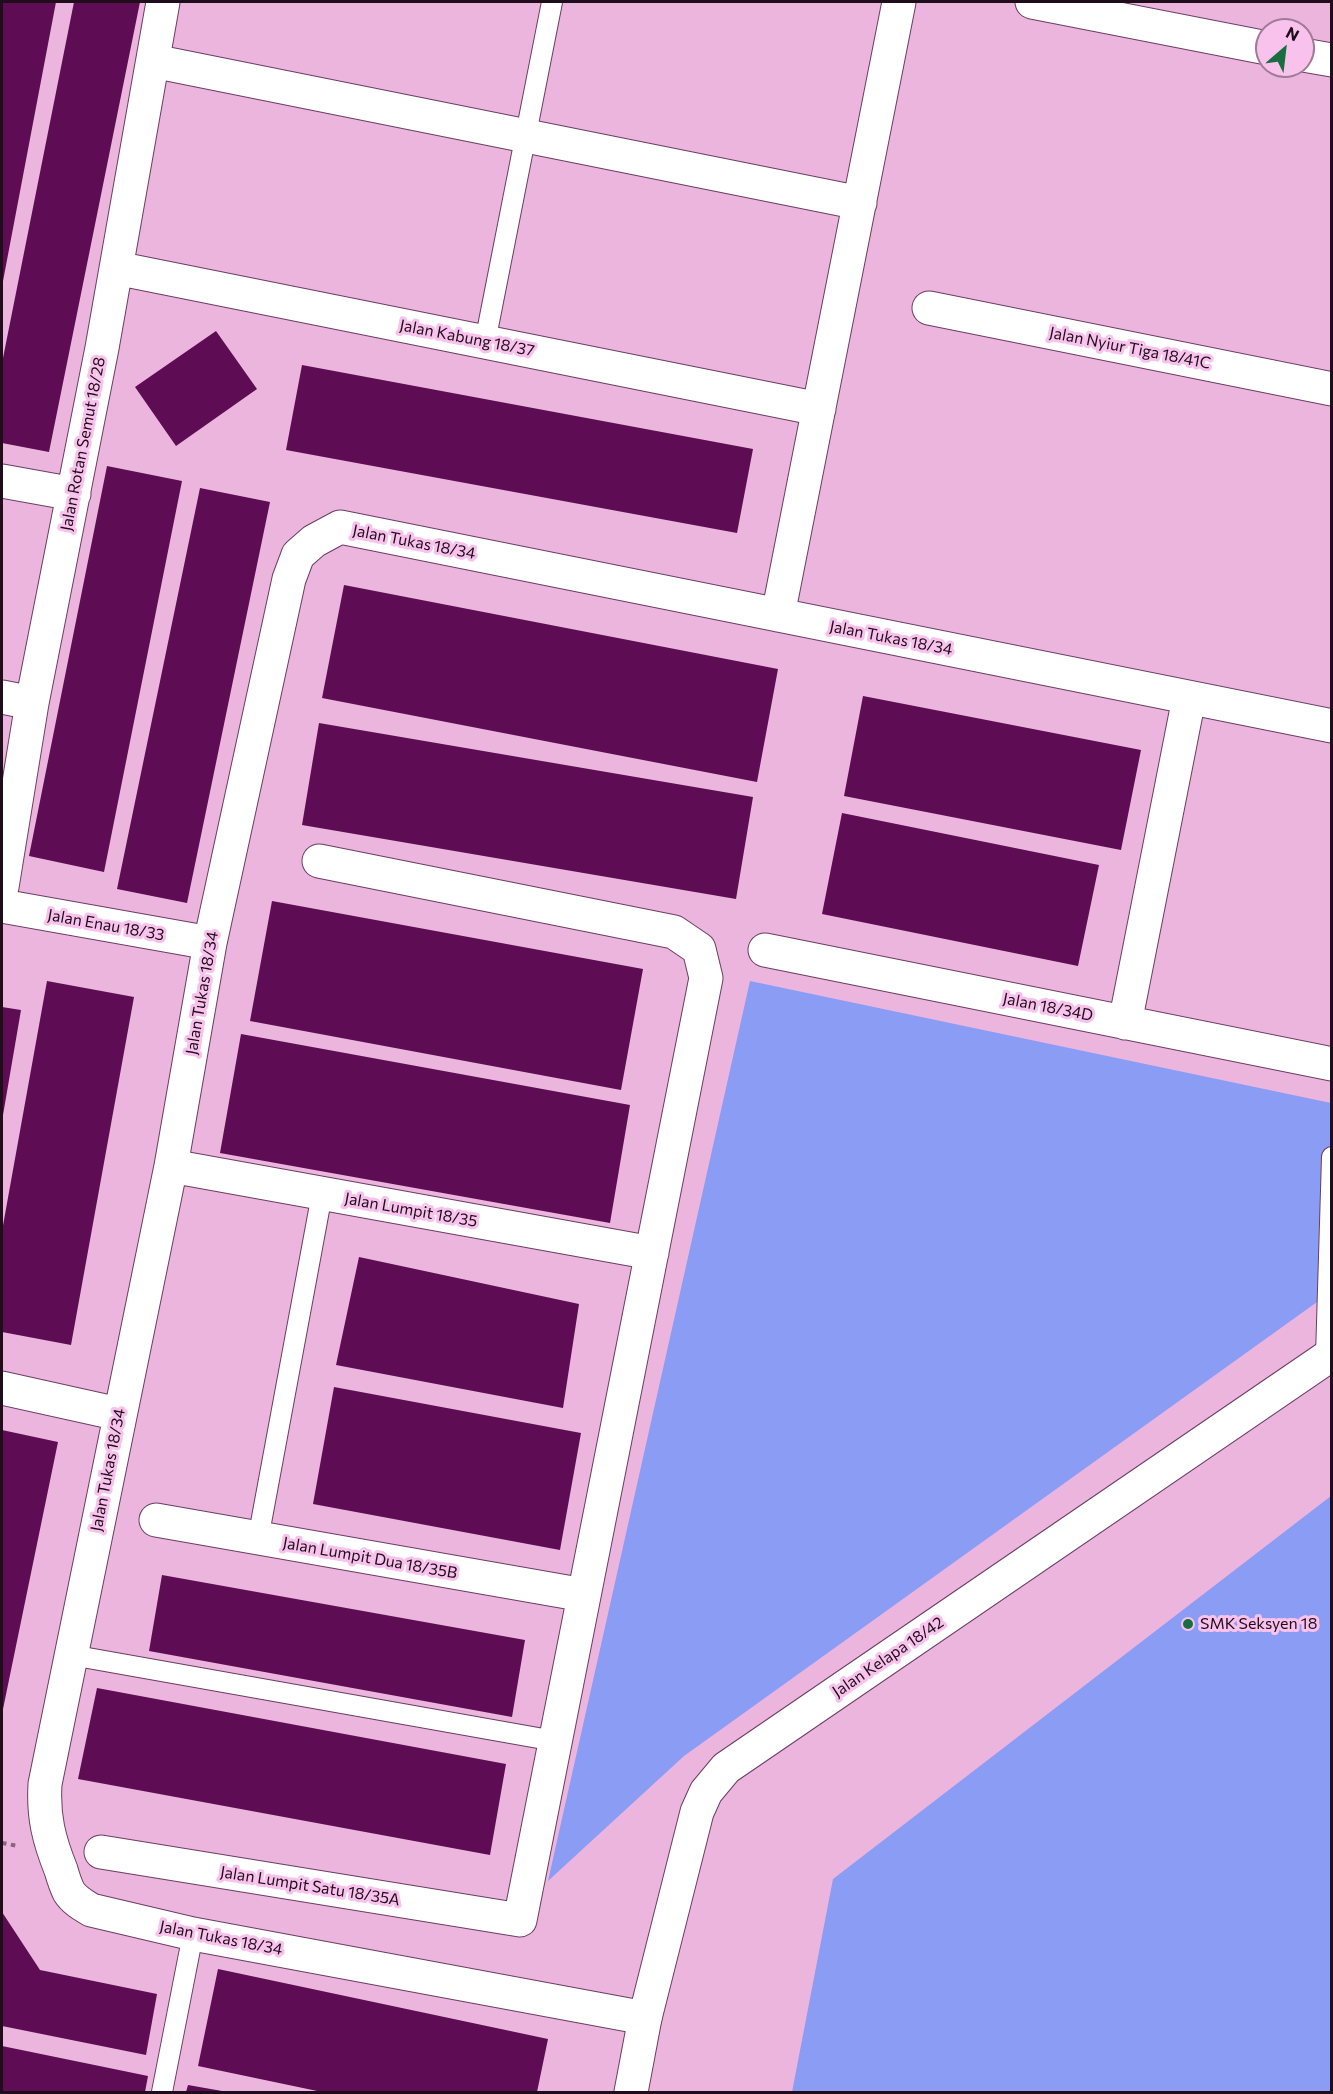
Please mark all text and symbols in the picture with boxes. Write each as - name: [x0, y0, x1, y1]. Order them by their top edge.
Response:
- north arrow: [1255, 18, 1315, 78]
- text: N: [1283, 22, 1303, 45]
- street label: Jalan Kabung 18/37: [398, 316, 536, 360]
- street label: Jalan Nyiur Tiga 18/41C: [1048, 323, 1212, 373]
- street label: Jalan Rotan Semut 18/28: [57, 355, 109, 533]
- street label: Jalan Tukas 18/34: [351, 521, 477, 563]
- street label: Jalan Tukas 18/34: [828, 617, 954, 659]
- street label: Jalan Enau 18/33: [46, 905, 166, 945]
- street label: Jalan Tukas 18/34: [182, 930, 222, 1056]
- street label: Jalan 18/34D: [1001, 989, 1095, 1025]
- street label: Jalan Lumpit 18/35: [343, 1189, 479, 1231]
- street label: Jalan Tukas 18/34: [87, 1407, 129, 1533]
- street label: Jalan Lumpit Dua 18/35B: [281, 1533, 459, 1583]
- street label: Jalan Kelapa 18/42: [829, 1613, 947, 1701]
- place label: SMK Seksyen 18: [1200, 1614, 1317, 1634]
- marker: SMK Seksyen 18: [1181, 1617, 1195, 1631]
- street label: Jalan Lumpit Satu 18/35A: [219, 1862, 401, 1910]
- street label: Jalan Tukas 18/34: [158, 1917, 284, 1959]

